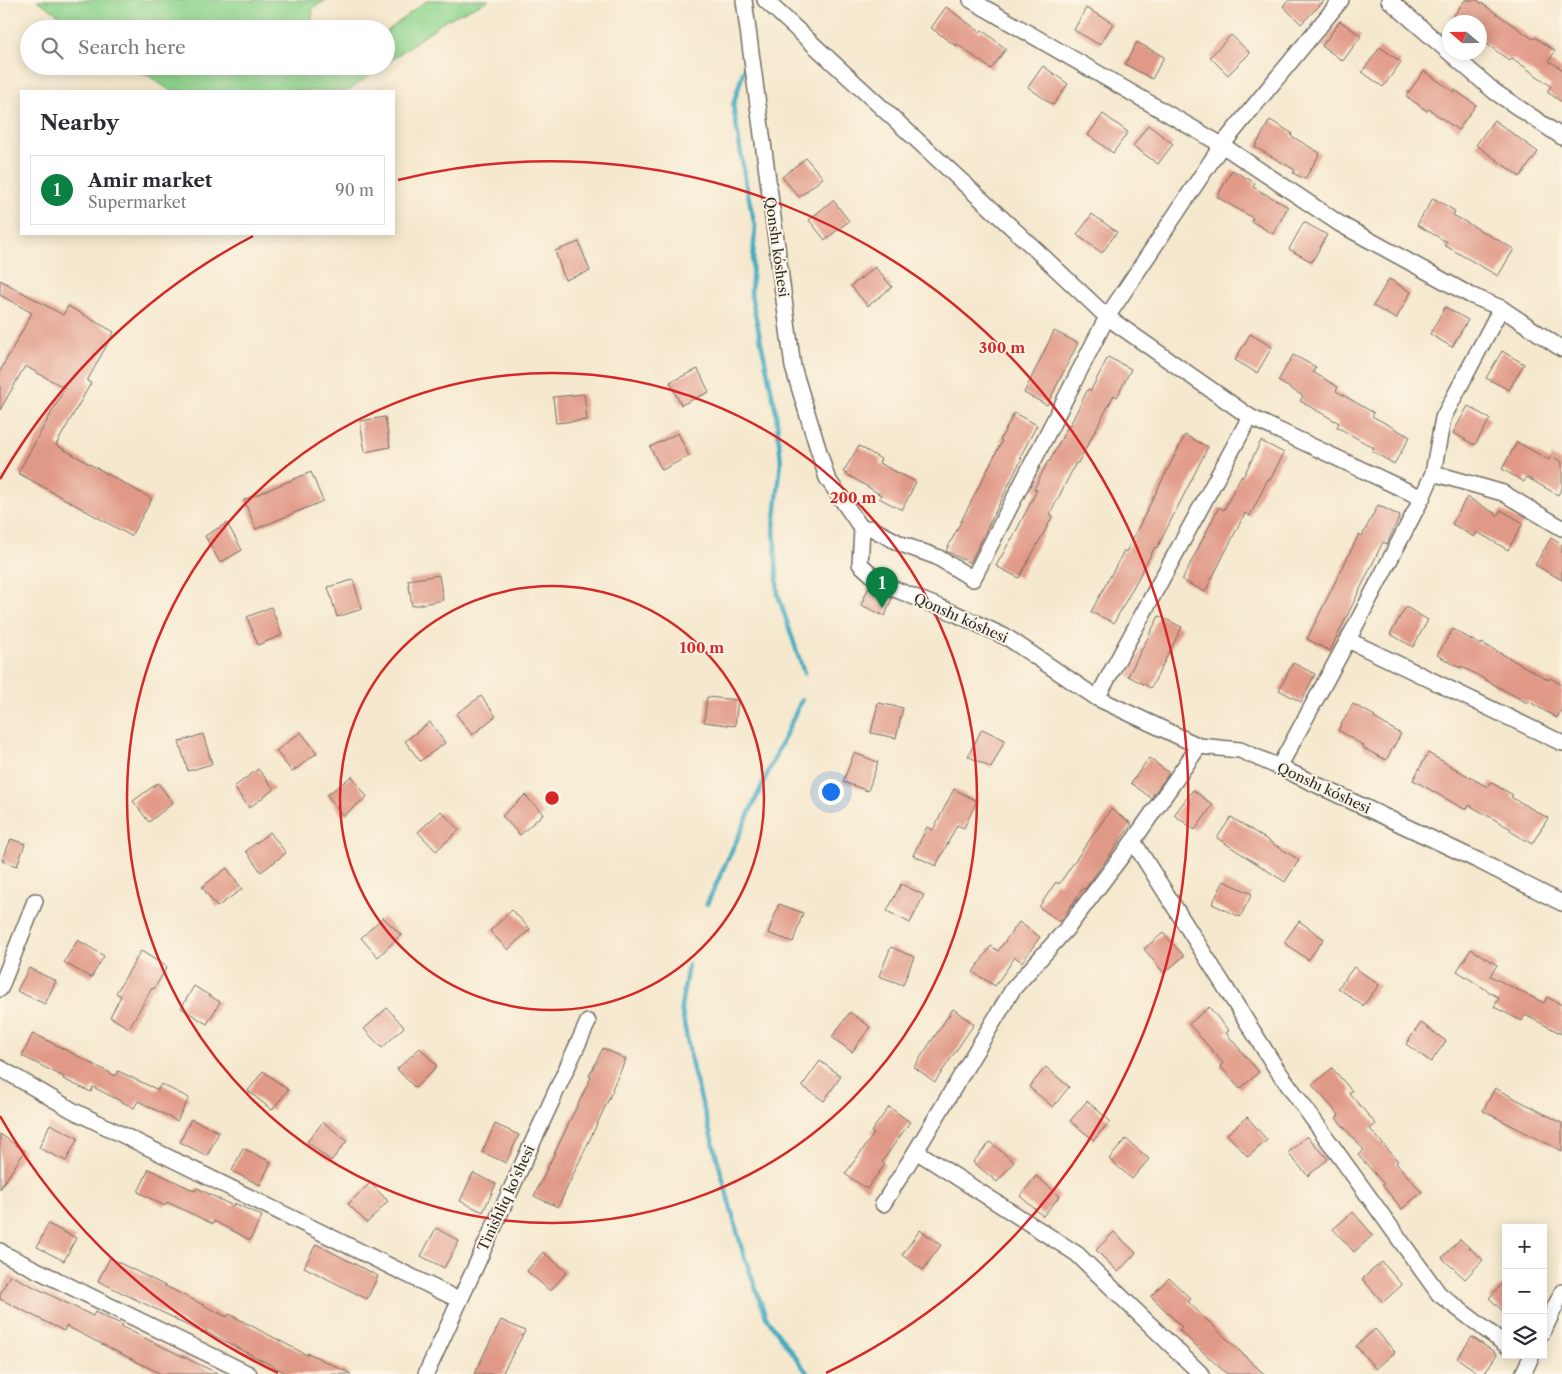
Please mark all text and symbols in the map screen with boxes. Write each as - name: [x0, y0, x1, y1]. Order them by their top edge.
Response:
- north arrow: [1442, 15, 1487, 60]
- search box: [20, 20, 395, 75]
- icon: search: [38, 34, 66, 62]
- text: Search here: [78, 36, 186, 59]
- text: Nearby: [40, 110, 119, 135]
- text: Amir market: [88, 169, 212, 192]
- text: 1: [53, 180, 61, 200]
- text: 90 m: [335, 180, 374, 200]
- text: Supermarket: [88, 192, 186, 212]
- street label: Qonshı kóshesi: [761, 196, 793, 298]
- text: 300 m: [979, 338, 1025, 357]
- text: 200 m: [830, 488, 876, 507]
- pin: 1: [866, 567, 898, 608]
- street label: Qonshı kóshesi: [911, 589, 1011, 647]
- text: 100 m: [680, 638, 724, 657]
- street label: Qonshı kóshesi: [1274, 758, 1374, 818]
- your location: [818, 779, 844, 805]
- centre of rings: [543, 789, 561, 807]
- street label: Tinishliq ko'shesi: [474, 1142, 538, 1254]
- map controls: [1502, 1224, 1547, 1359]
- button: +: [1502, 1224, 1547, 1269]
- button: −: [1502, 1269, 1547, 1314]
- button: layers: [1502, 1314, 1547, 1359]

